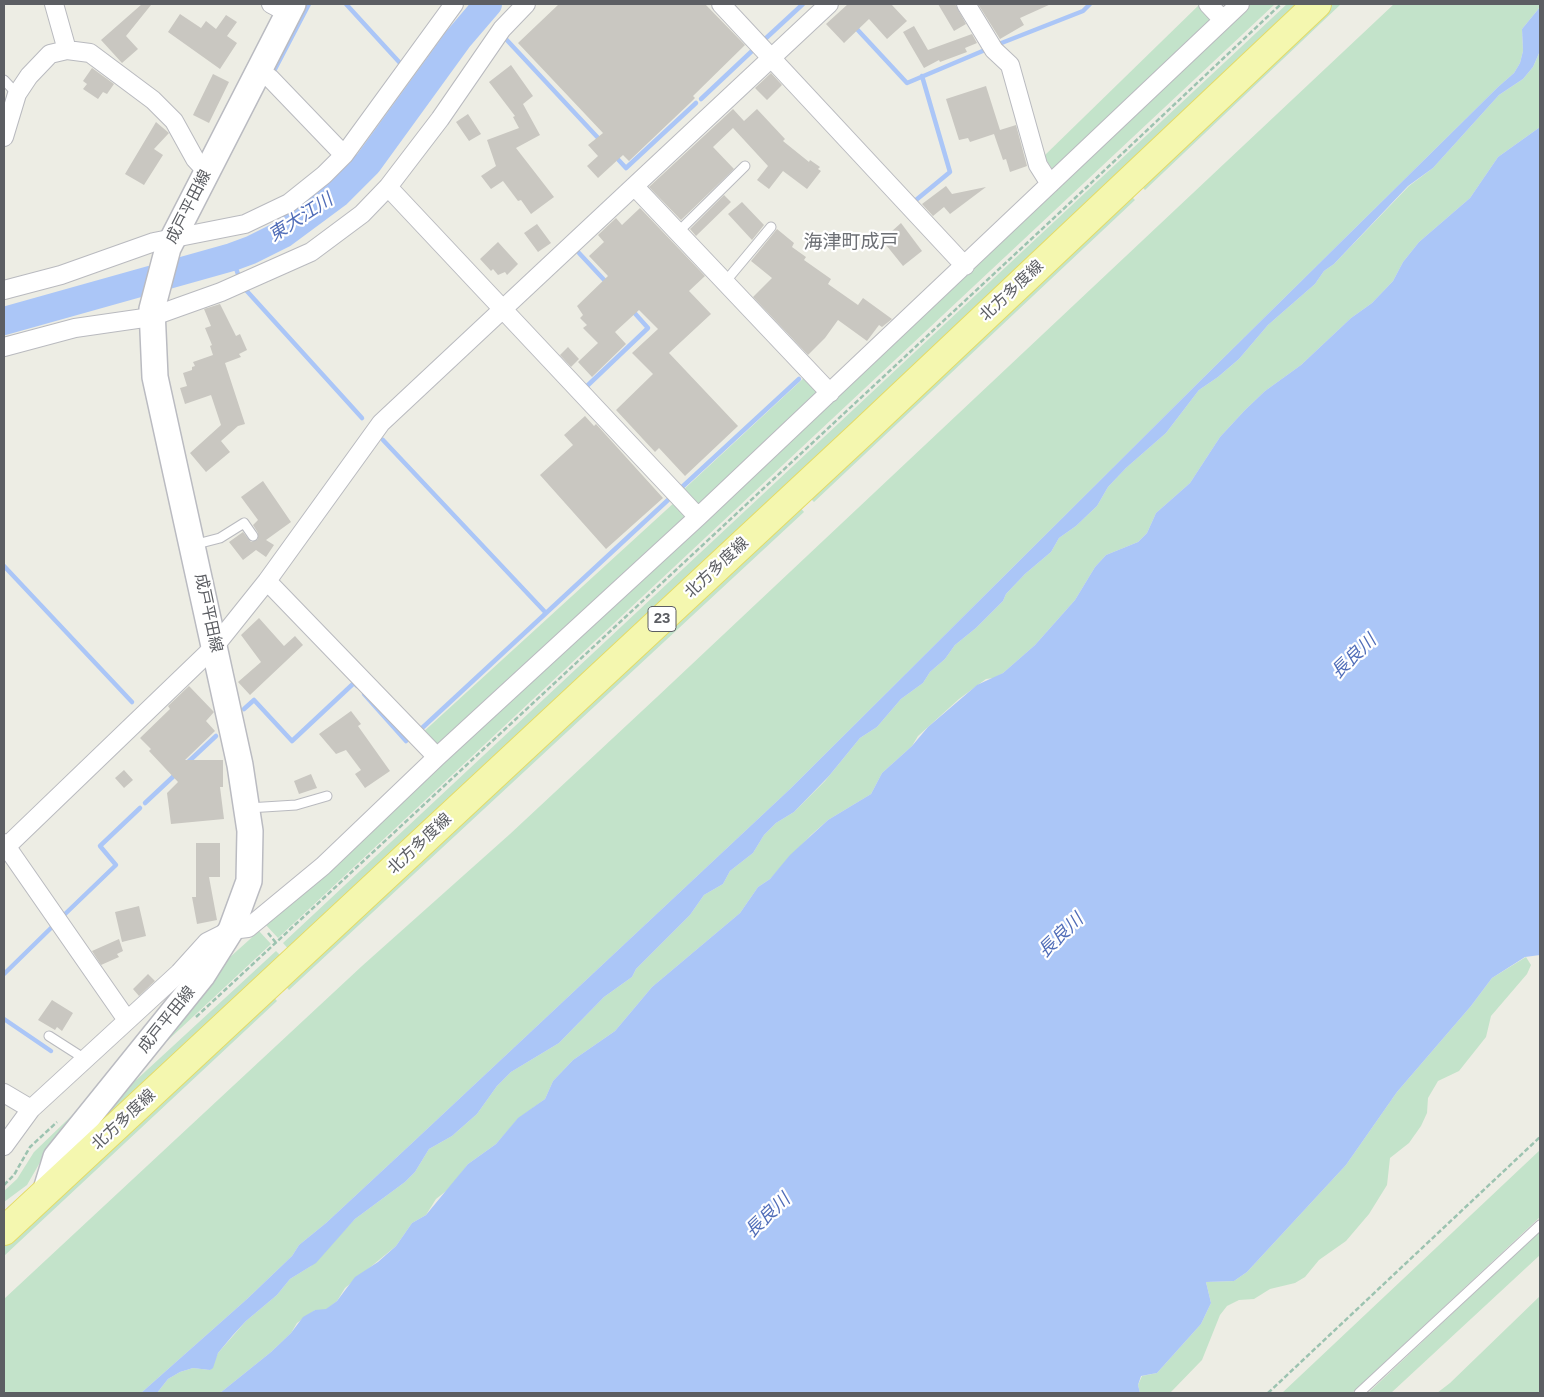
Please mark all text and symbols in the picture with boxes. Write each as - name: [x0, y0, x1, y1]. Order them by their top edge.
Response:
- street label: 成戸平田線: [162, 167, 216, 247]
- water label: 東大江川: [265, 189, 337, 247]
- district label: 海津町成戸: [804, 232, 898, 254]
- street label: 北方多度線: [976, 257, 1048, 325]
- street label: 北方多度線: [681, 534, 753, 602]
- street label: 成戸平田線: [190, 572, 226, 654]
- road number: 23: [648, 606, 676, 632]
- water label: 長良川: [1327, 630, 1381, 684]
- street label: 北方多度線: [384, 810, 456, 878]
- water label: 長良川: [1034, 909, 1088, 963]
- street label: 成戸平田線: [134, 983, 200, 1057]
- street label: 北方多度線: [88, 1086, 160, 1154]
- water label: 長良川: [741, 1189, 795, 1243]

